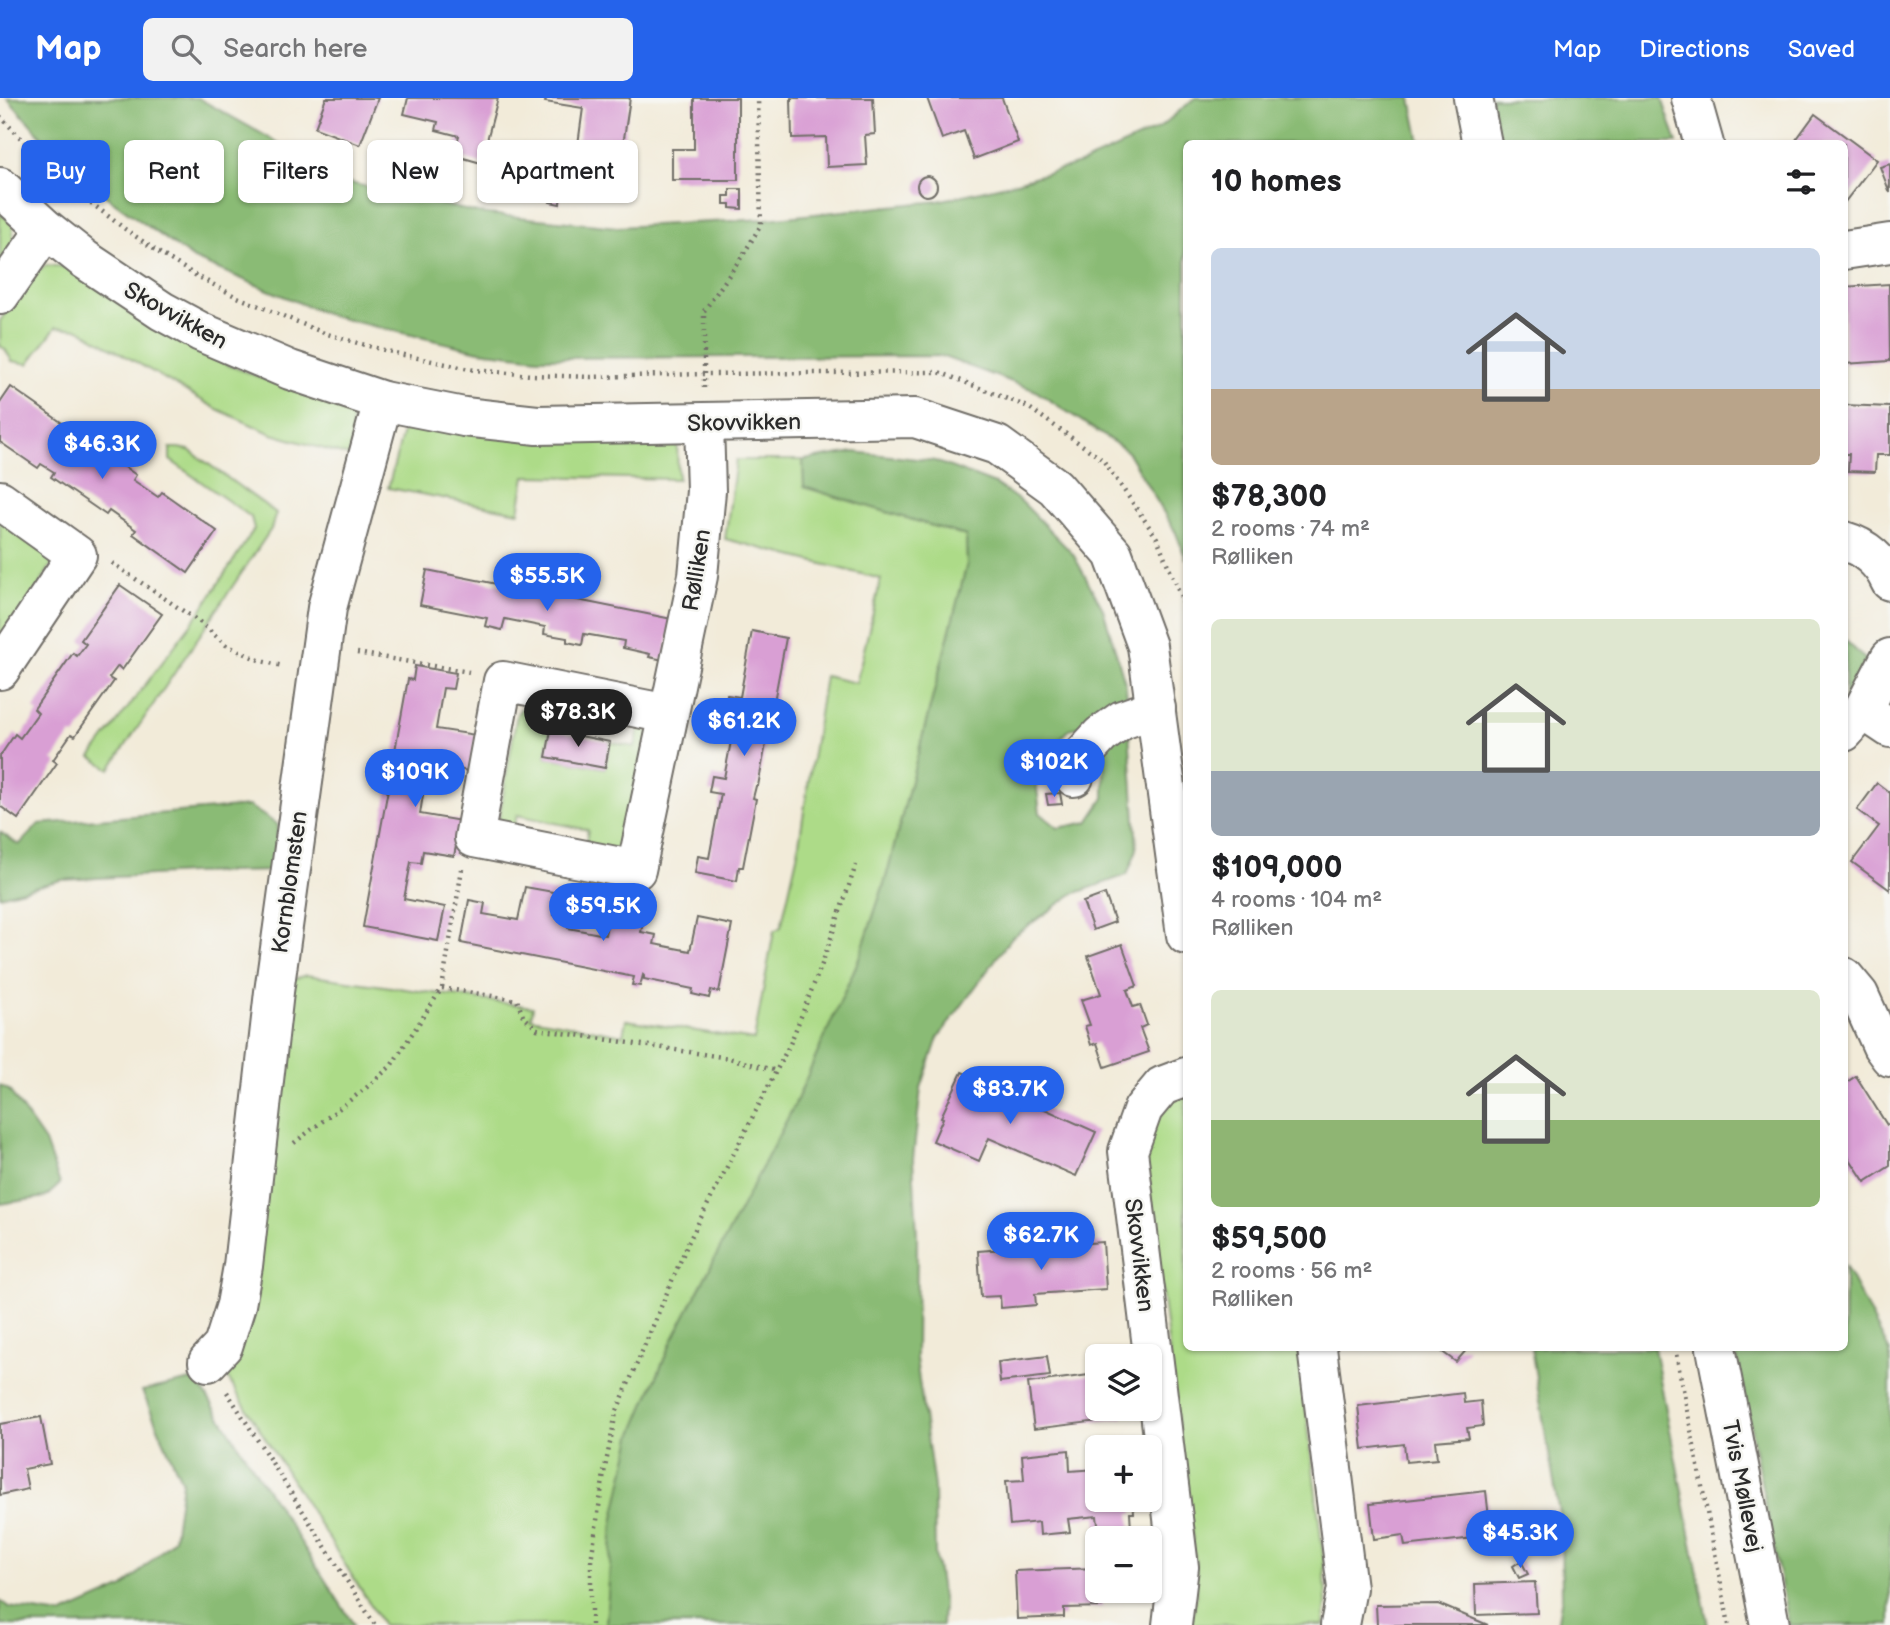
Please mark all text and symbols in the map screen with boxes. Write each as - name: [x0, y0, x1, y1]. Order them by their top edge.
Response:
- search box: [143, 18, 633, 81]
- text: Map: [35, 29, 101, 69]
- icon: search: [167, 30, 205, 68]
- text: Search here: [223, 34, 367, 65]
- text: Map: [1553, 35, 1601, 64]
- text: Directions: [1639, 35, 1750, 64]
- text: Saved: [1788, 35, 1855, 64]
- chip: Buy: [21, 140, 110, 203]
- chip: Rent: [124, 140, 224, 203]
- chip: Filters: [238, 140, 353, 203]
- chip: New: [367, 140, 463, 203]
- chip: Apartment: [477, 140, 638, 203]
- icon: filters: [1782, 163, 1820, 201]
- text: 10 homes: [1211, 164, 1342, 200]
- street label: Skovvikken: [119, 276, 232, 356]
- icon: home: [1453, 294, 1579, 420]
- street label: Skovvikken: [687, 408, 801, 438]
- pin: $46.3K: [45, 422, 159, 481]
- text: $46.3K: [64, 430, 140, 458]
- text: $78,300: [1211, 479, 1327, 515]
- text: 2 rooms · 74 m²: [1211, 515, 1370, 543]
- street label: Rølliken: [677, 527, 717, 613]
- text: Rølliken: [1211, 543, 1293, 571]
- pin: $55.5K: [490, 554, 604, 613]
- text: $55.5K: [509, 562, 585, 590]
- icon: home: [1453, 665, 1579, 791]
- pin: $78.3K: [521, 690, 635, 749]
- text: $78.3K: [540, 698, 616, 726]
- pin: $61.2K: [687, 698, 801, 758]
- text: $61.2K: [707, 707, 781, 735]
- pin: $102K: [1005, 740, 1103, 799]
- text: $102K: [1020, 748, 1088, 776]
- pin: $109K: [366, 750, 464, 809]
- text: $109K: [381, 758, 449, 786]
- street label: Kornblomsten: [266, 809, 314, 955]
- text: $109,000: [1211, 850, 1342, 886]
- pin: $59.5K: [546, 884, 660, 943]
- text: 4 rooms · 104 m²: [1211, 886, 1382, 914]
- text: $59.5K: [565, 892, 641, 920]
- text: Rølliken: [1211, 914, 1293, 942]
- icon: home: [1453, 1036, 1579, 1162]
- pin: $83.7K: [953, 1066, 1067, 1126]
- text: $83.7K: [972, 1075, 1048, 1103]
- street label: Skovvikken: [1118, 1197, 1160, 1313]
- pin: $62.7K: [984, 1212, 1098, 1272]
- text: $62.7K: [1003, 1221, 1079, 1249]
- text: $59,500: [1211, 1221, 1327, 1257]
- text: 2 rooms · 56 m²: [1211, 1257, 1373, 1285]
- text: Rølliken: [1211, 1285, 1293, 1313]
- map controls: [1085, 1344, 1162, 1603]
- button: layers: [1085, 1344, 1162, 1421]
- street label: Tvis Møllevej: [1715, 1418, 1769, 1555]
- button: +: [1085, 1435, 1162, 1512]
- pin: $45.3K: [1463, 1510, 1577, 1570]
- text: $45.3K: [1482, 1519, 1558, 1547]
- button: −: [1085, 1526, 1162, 1603]

